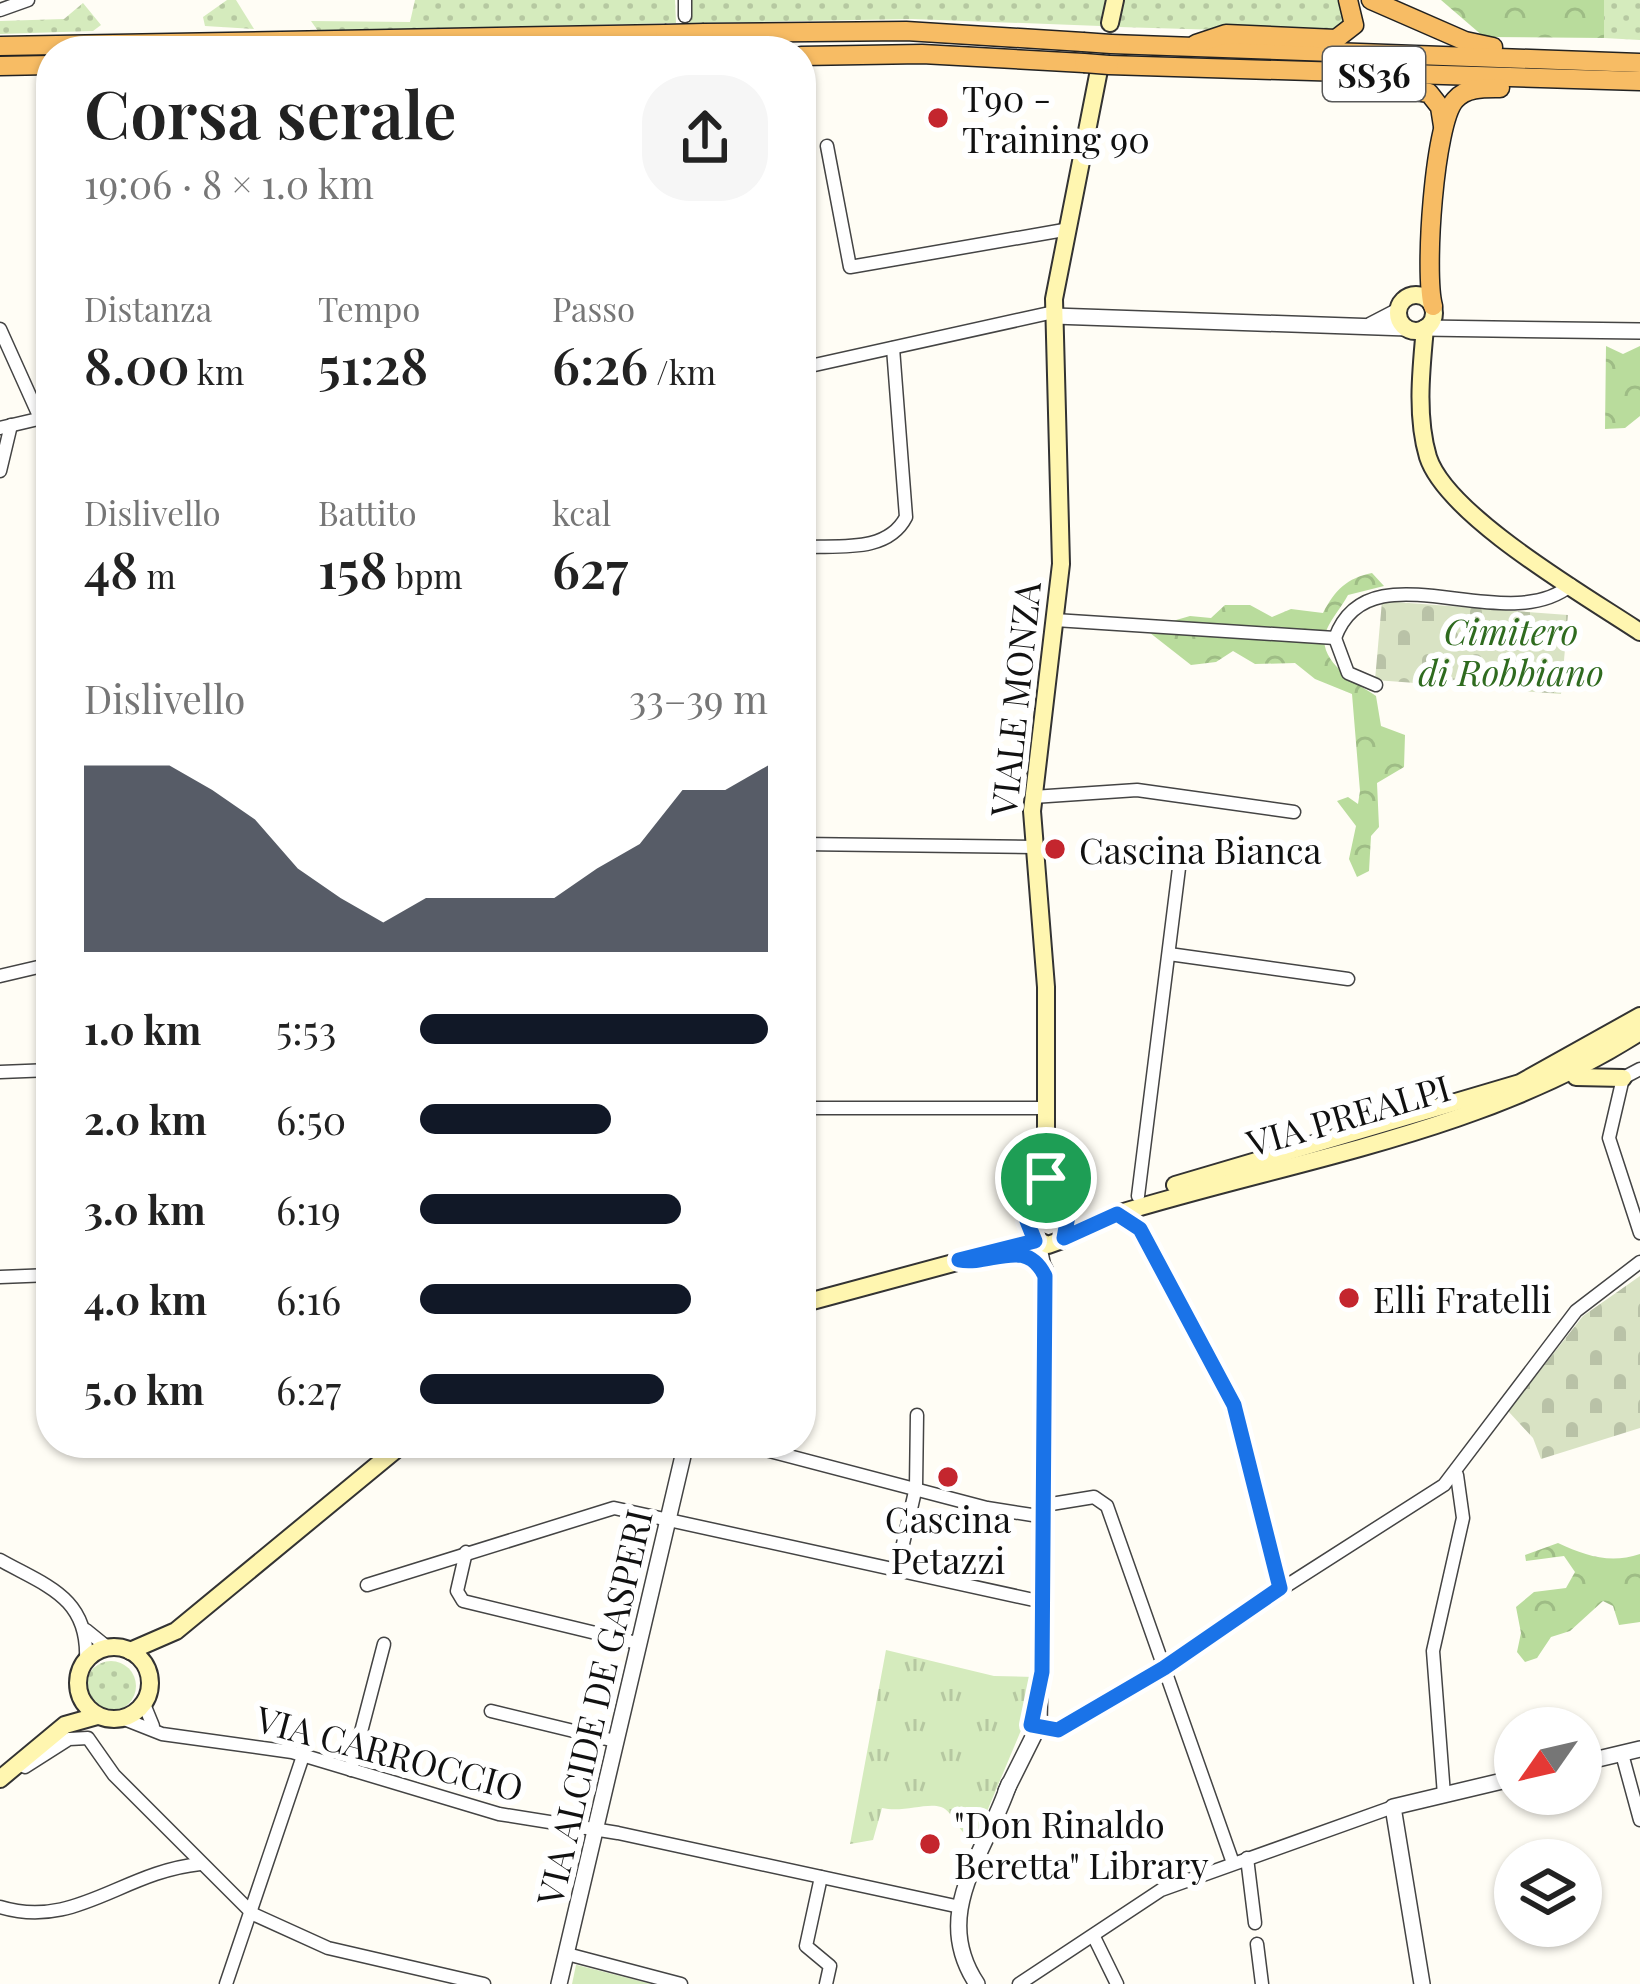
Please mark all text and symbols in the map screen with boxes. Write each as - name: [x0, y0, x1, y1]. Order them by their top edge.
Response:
- road number: SS36: [1323, 47, 1425, 101]
- text: Corsa serale: [84, 68, 457, 156]
- place label: T90 - Training 90: [962, 73, 1150, 162]
- button: share: [642, 75, 768, 201]
- marker: T90 - Training 90: [925, 105, 951, 131]
- text: 19:06 · 8 × 1.0 km: [84, 157, 374, 209]
- text: Distanza: [84, 286, 212, 330]
- text: Tempo: [318, 286, 420, 330]
- text: Passo: [552, 286, 635, 330]
- text: 8.00: [84, 330, 190, 398]
- text: 51:28: [318, 330, 428, 398]
- text: 6:26: [552, 330, 648, 398]
- text: km: [190, 349, 244, 393]
- text: /km: [648, 349, 716, 393]
- text: Dislivello: [84, 490, 221, 534]
- text: Battito: [318, 490, 416, 534]
- text: kcal: [552, 490, 611, 534]
- text: 48: [84, 534, 138, 602]
- text: 158: [318, 534, 387, 602]
- text: 627: [552, 534, 628, 602]
- text: m: [138, 553, 176, 597]
- text: bpm: [387, 553, 463, 597]
- street label: VIALE MONZA: [978, 579, 1050, 820]
- park label: Cimitero di Robbiano: [1418, 606, 1604, 695]
- text: Dislivello: [84, 672, 245, 724]
- text: 33–39 m: [629, 672, 768, 724]
- place label: Cascina Bianca: [1079, 825, 1321, 873]
- marker: Cascina Bianca: [1042, 836, 1068, 862]
- text: 1.0 km: [84, 1003, 201, 1055]
- text: 5:53: [276, 1003, 336, 1055]
- street label: VIA PREALPI: [1240, 1062, 1455, 1166]
- text: 2.0 km: [84, 1093, 207, 1145]
- text: 6:50: [276, 1093, 346, 1145]
- pin: [995, 1127, 1097, 1229]
- icon: arrive: [1013, 1145, 1079, 1211]
- text: 3.0 km: [84, 1183, 205, 1235]
- text: 6:19: [276, 1183, 341, 1235]
- text: 4.0 km: [84, 1273, 207, 1325]
- text: 6:16: [276, 1273, 341, 1325]
- place label: Elli Fratelli: [1373, 1274, 1552, 1322]
- marker: Elli Fratelli: [1336, 1285, 1362, 1311]
- text: 5.0 km: [84, 1363, 204, 1415]
- text: 6:27: [276, 1363, 341, 1415]
- marker: Cascina Petazzi: [935, 1464, 961, 1490]
- place label: Cascina Petazzi: [885, 1494, 1011, 1583]
- street label: VIA ALCIDE DE GASPERI: [524, 1505, 662, 1910]
- street label: VIA CARROCCIO: [250, 1693, 529, 1811]
- north arrow: [1494, 1707, 1602, 1815]
- map controls: [1494, 1707, 1602, 1947]
- place label: "Don Rinaldo Beretta" Library: [954, 1799, 1209, 1888]
- marker: "Don Rinaldo Beretta" Library: [917, 1831, 943, 1857]
- button: layers: [1494, 1839, 1602, 1947]

